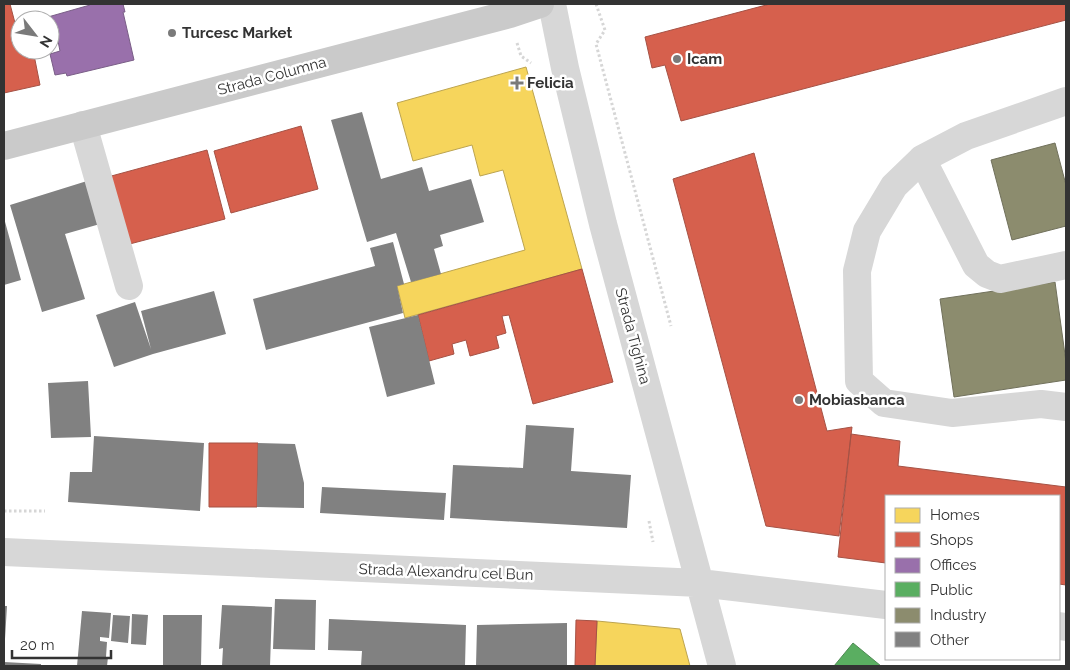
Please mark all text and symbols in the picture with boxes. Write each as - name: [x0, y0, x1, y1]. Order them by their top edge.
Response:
- north arrow: [10, 10, 60, 60]
- place label: Turcesc Market: [182, 24, 292, 42]
- marker: Turcesc Market: [166, 27, 178, 39]
- text: N: [37, 33, 56, 50]
- place label: Icam: [687, 50, 722, 68]
- street label: Strada Columna: [216, 53, 328, 99]
- marker: Icam: [671, 53, 683, 65]
- place label: Felicia: [527, 74, 574, 92]
- marker: Felicia: [511, 77, 523, 89]
- street label: Strada Tighina: [612, 286, 654, 386]
- place label: Mobiasbanca: [809, 391, 905, 409]
- marker: Mobiasbanca: [793, 394, 805, 406]
- legend: [885, 495, 1060, 660]
- text: Homes: [930, 506, 980, 524]
- text: Shops: [930, 531, 973, 549]
- text: Offices: [930, 556, 977, 574]
- street label: Strada Alexandru cel Bun: [358, 560, 534, 584]
- text: Public: [930, 581, 973, 599]
- text: Industry: [930, 606, 986, 624]
- scale bar: [12, 628, 111, 660]
- text: Other: [930, 631, 970, 649]
- text: 20 m: [20, 636, 55, 654]

